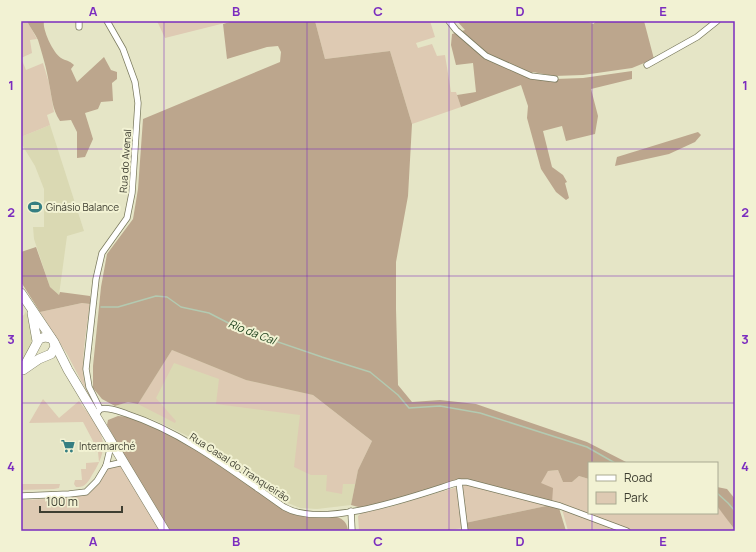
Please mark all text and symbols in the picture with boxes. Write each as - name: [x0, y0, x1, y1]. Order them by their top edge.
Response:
- text: A: [89, 2, 98, 20]
- text: B: [232, 2, 240, 20]
- text: C: [373, 2, 383, 20]
- text: D: [515, 2, 525, 20]
- text: E: [659, 2, 667, 20]
- text: 1: [8, 76, 14, 94]
- text: 1: [742, 76, 748, 94]
- street label: Rua do Avenal: [116, 129, 134, 193]
- sports icon: Ginásio Balance: [27, 199, 43, 215]
- place label: Ginásio Balance: [46, 200, 119, 214]
- text: 2: [7, 203, 15, 221]
- text: 2: [741, 203, 749, 221]
- water label: Rio da Cal: [226, 316, 279, 348]
- text: 3: [7, 330, 15, 348]
- text: 3: [741, 330, 749, 348]
- street label: Rua Casal do Tranqueirão: [187, 429, 293, 505]
- supermarket icon: Intermarché: [60, 438, 76, 454]
- place label: Intermarché: [79, 439, 136, 453]
- text: 4: [7, 457, 15, 475]
- text: 4: [741, 457, 749, 475]
- legend: [588, 462, 718, 514]
- text: Road: [624, 469, 652, 486]
- scale bar: [40, 488, 122, 514]
- text: Park: [624, 489, 649, 506]
- text: 100 m: [46, 493, 78, 510]
- text: A: [89, 532, 98, 550]
- text: B: [232, 532, 240, 550]
- text: C: [373, 532, 383, 550]
- text: D: [515, 532, 525, 550]
- text: E: [659, 532, 667, 550]

